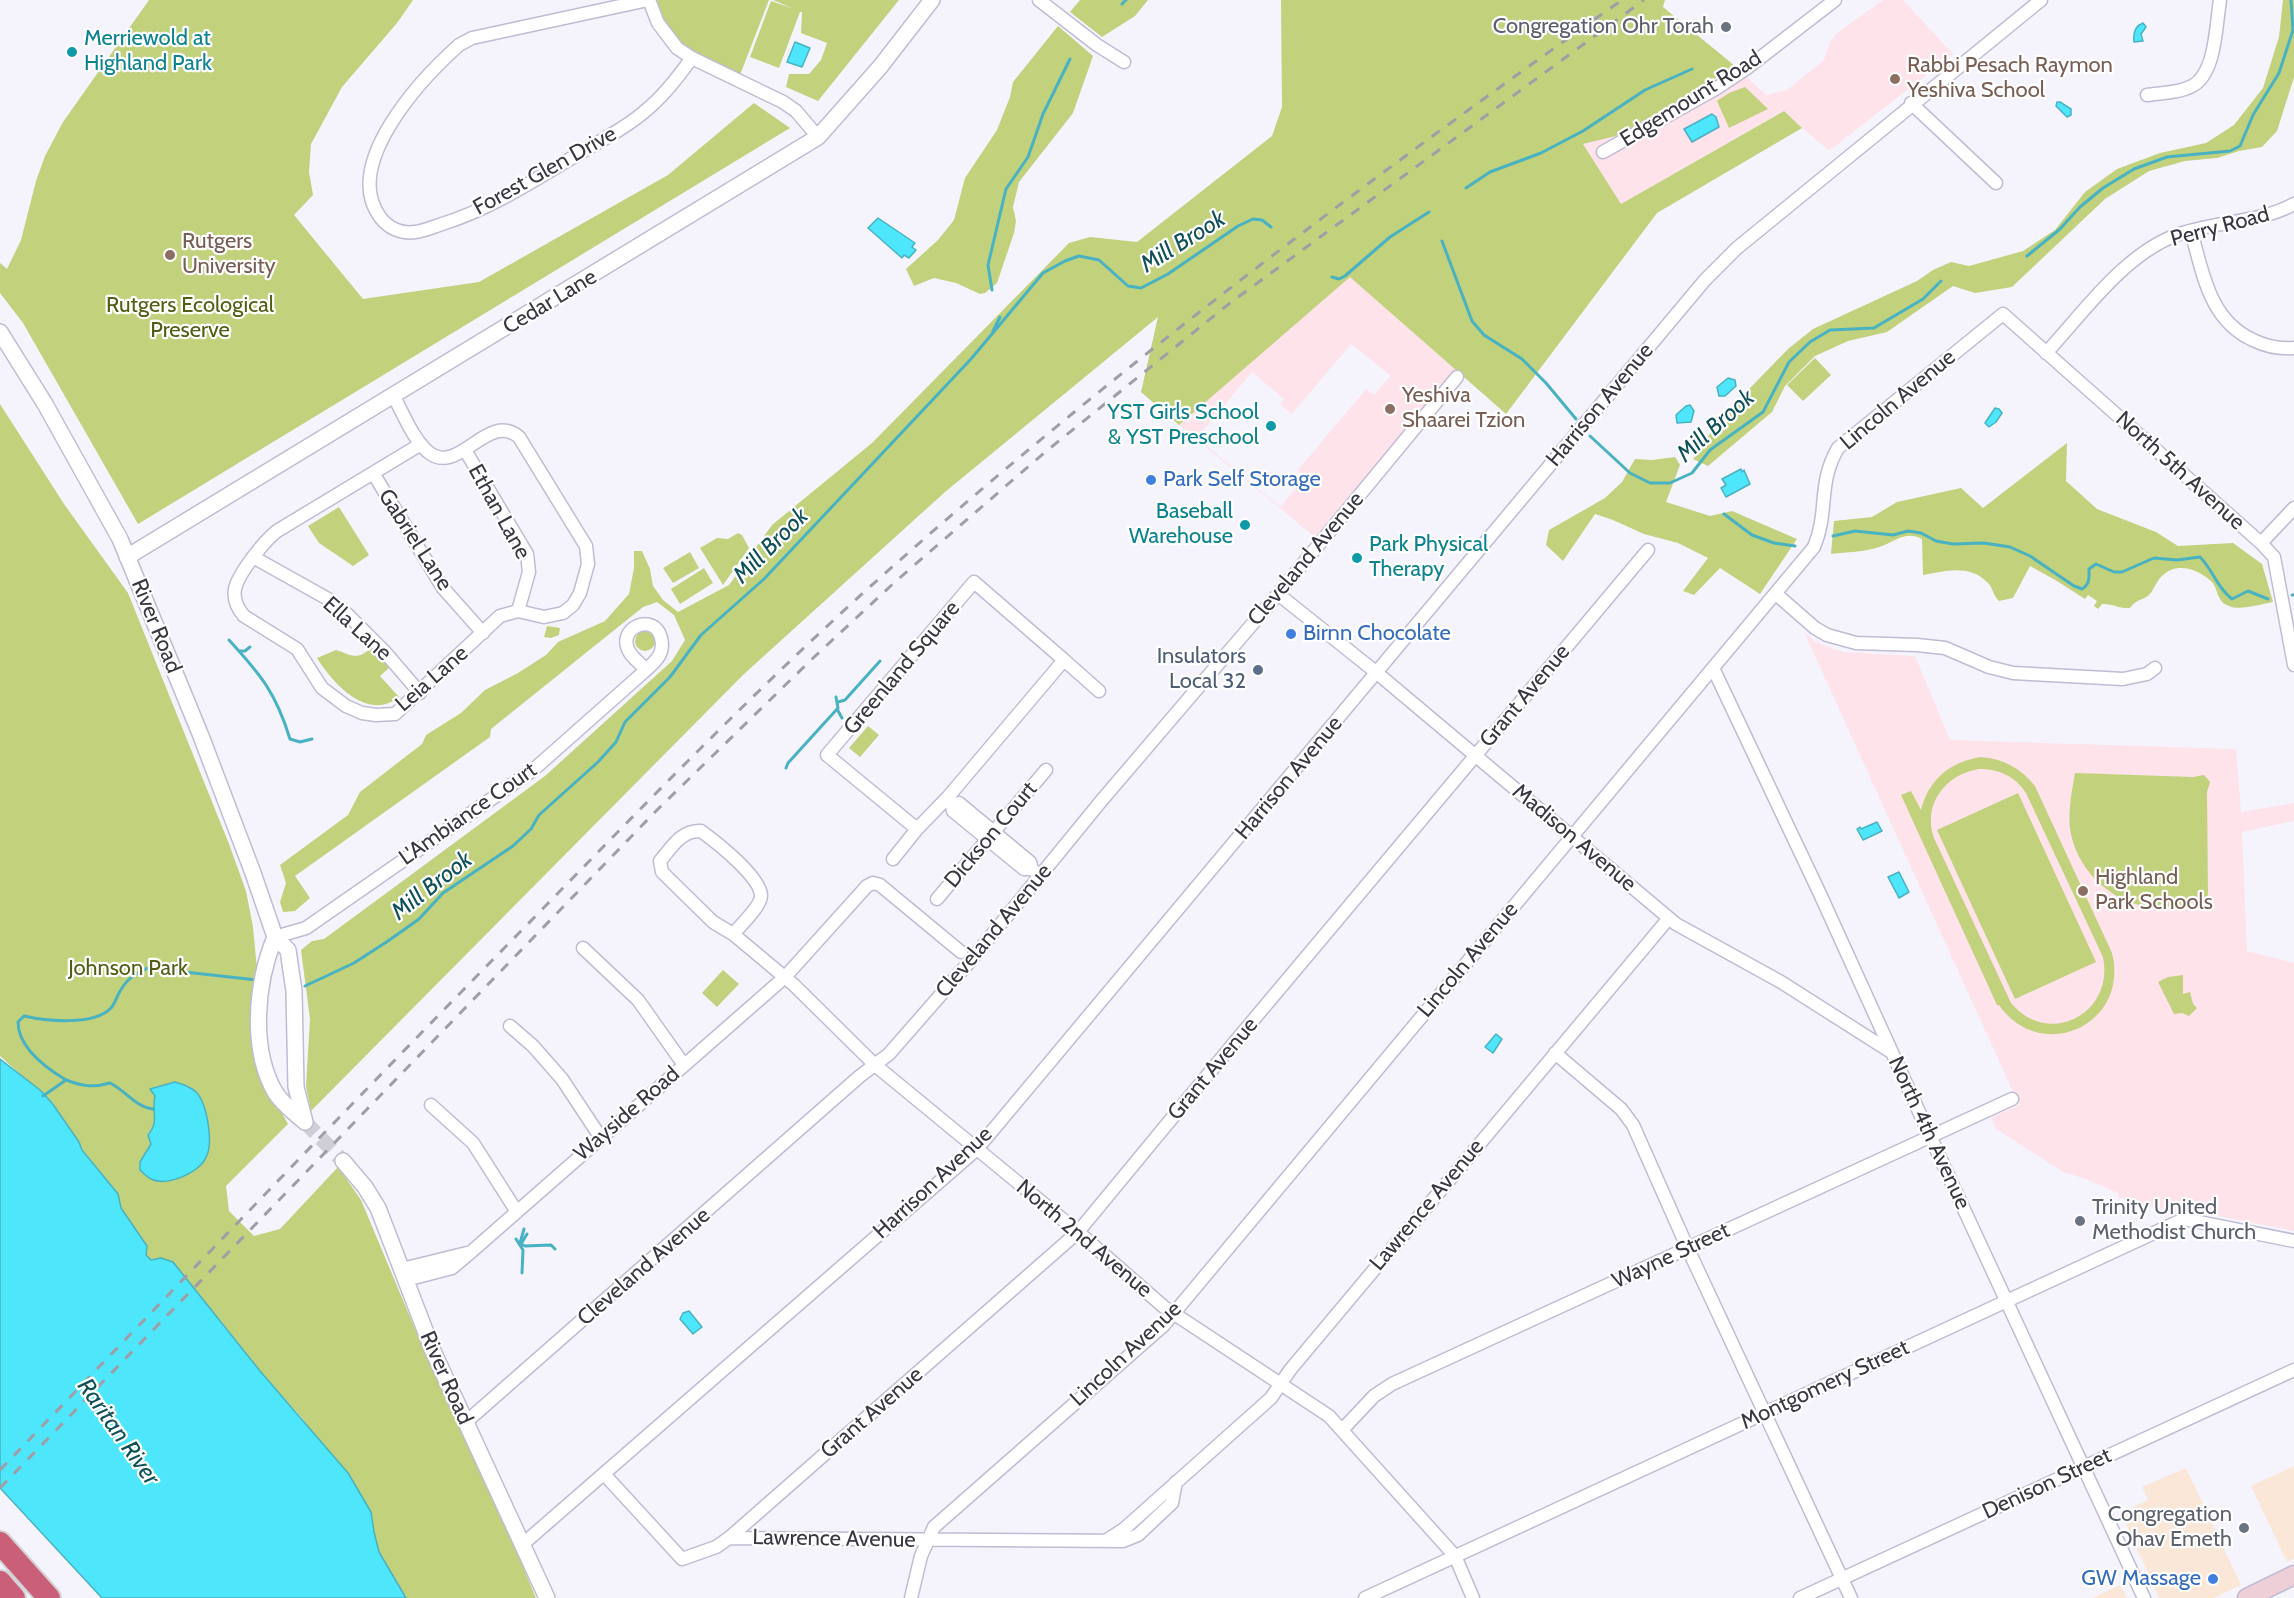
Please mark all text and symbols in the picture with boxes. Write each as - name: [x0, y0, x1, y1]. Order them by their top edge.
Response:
- place label: Congregation Ohr Torah: [1493, 14, 1714, 40]
- marker: Congregation Ohr Torah: [1719, 20, 1733, 34]
- place label: Merriewold at Highland Park: [84, 26, 212, 78]
- marker: Merriewold at Highland Park: [65, 45, 79, 59]
- street label: Edgemount Road: [1616, 45, 1766, 153]
- place label: Rabbi Pesach Raymon Yeshiva School: [1907, 53, 2113, 104]
- marker: Rabbi Pesach Raymon Yeshiva School: [1888, 72, 1902, 86]
- street label: Forest Glen Drive: [469, 121, 621, 221]
- street label: Perry Road: [2168, 201, 2272, 253]
- water label: Mill Brook: [1135, 205, 1231, 279]
- place label: Rutgers University: [182, 229, 276, 280]
- marker: Rutgers University: [163, 248, 177, 262]
- street label: Cedar Lane: [498, 264, 602, 340]
- park label: Rutgers Ecological Preserve: [106, 293, 274, 344]
- street label: Harrison Avenue: [1541, 338, 1659, 472]
- street label: Lincoln Avenue: [1835, 344, 1961, 456]
- place label: Yeshiva Shaarei Tzion: [1402, 383, 1525, 434]
- water label: Mill Brook: [1671, 384, 1761, 468]
- place label: YST Girls School & YST Preschool: [1107, 400, 1259, 452]
- marker: Yeshiva Shaarei Tzion: [1383, 402, 1397, 416]
- street label: North 5th Avenue: [2110, 406, 2250, 536]
- marker: YST Girls School & YST Preschool: [1264, 419, 1278, 433]
- street label: Ethan Lane: [462, 460, 536, 564]
- place label: Park Self Storage: [1163, 467, 1321, 493]
- marker: Park Self Storage: [1144, 473, 1158, 487]
- street label: Gabriel Lane: [372, 484, 458, 596]
- street label: Cleveland Avenue: [1242, 487, 1370, 631]
- place label: Baseball Warehouse: [1129, 499, 1233, 550]
- water label: Mill Brook: [727, 502, 815, 590]
- marker: Baseball Warehouse: [1238, 518, 1252, 532]
- place label: Park Physical Therapy: [1369, 532, 1488, 584]
- marker: Park Physical Therapy: [1350, 551, 1364, 565]
- street label: River Road: [125, 575, 187, 677]
- street label: Ella Lane: [317, 591, 397, 667]
- street label: Greenland Square: [838, 596, 966, 740]
- place label: Birnn Chocolate: [1303, 621, 1451, 647]
- marker: Birnn Chocolate: [1284, 627, 1298, 641]
- street label: Grant Avenue: [1474, 639, 1576, 753]
- street label: Leia Lane: [390, 640, 474, 718]
- place label: Insulators Local 32: [1157, 644, 1246, 696]
- marker: Insulators Local 32: [1251, 663, 1265, 677]
- street label: Harrison Avenue: [1230, 711, 1348, 845]
- street label: L'Ambiance Court: [394, 757, 542, 871]
- street label: Dickson Court: [939, 777, 1043, 893]
- street label: Madison Avenue: [1507, 779, 1641, 897]
- water label: Mill Brook: [386, 846, 478, 926]
- street label: Cleveland Avenue: [930, 859, 1058, 1003]
- place label: Highland Park Schools: [2095, 865, 2213, 916]
- marker: Highland Park Schools: [2076, 884, 2090, 898]
- street label: Lincoln Avenue: [1412, 897, 1524, 1023]
- park label: Johnson Park: [68, 956, 188, 982]
- street label: Grant Avenue: [1162, 1012, 1264, 1126]
- street label: North 4th Avenue: [1882, 1053, 1976, 1213]
- street label: Wayside Road: [569, 1061, 685, 1167]
- street label: Harrison Avenue: [868, 1121, 998, 1245]
- street label: Lawrence Avenue: [1364, 1134, 1490, 1276]
- street label: North 2nd Avenue: [1011, 1174, 1157, 1304]
- place label: Trinity United Methodist Church: [2092, 1195, 2256, 1246]
- street label: Cleveland Avenue: [572, 1202, 716, 1332]
- marker: Trinity United Methodist Church: [2073, 1214, 2087, 1228]
- street label: Wayne Street: [1608, 1217, 1734, 1295]
- street label: Lincoln Avenue: [1065, 1296, 1187, 1412]
- street label: River Road: [414, 1327, 478, 1429]
- street label: Montgomery Street: [1737, 1334, 1913, 1436]
- street label: Grant Avenue: [816, 1362, 928, 1464]
- water label: Raritan River: [71, 1373, 165, 1491]
- street label: Denison Street: [1978, 1443, 2116, 1525]
- place label: Congregation Ohav Emeth: [2108, 1502, 2232, 1554]
- marker: Congregation Ohav Emeth: [2237, 1521, 2251, 1535]
- street label: Lawrence Avenue: [752, 1524, 916, 1554]
- place label: GW Massage: [2081, 1566, 2201, 1592]
- marker: GW Massage: [2206, 1572, 2220, 1586]

